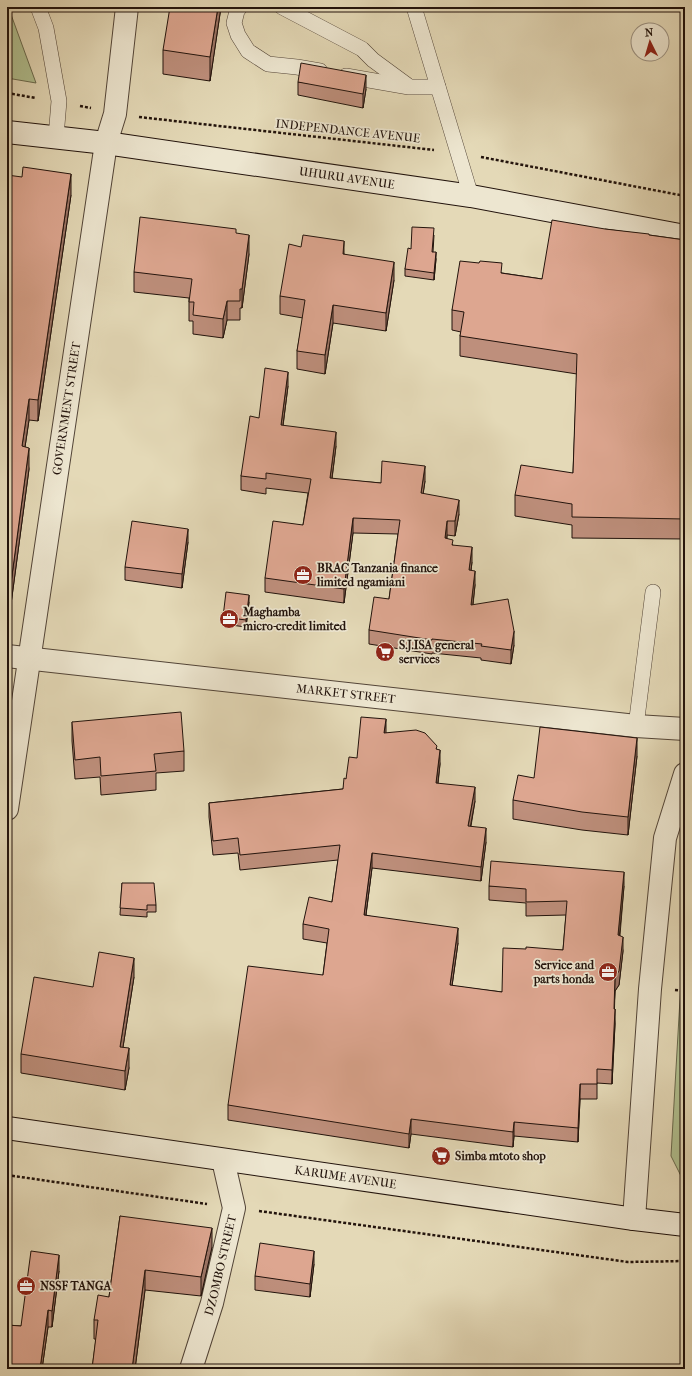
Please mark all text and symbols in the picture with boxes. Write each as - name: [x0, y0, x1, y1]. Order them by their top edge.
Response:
- north arrow: [630, 22, 670, 62]
- text: N: [644, 26, 655, 39]
- street label: INDEPENDANCE AVENUE: [275, 116, 421, 146]
- street label: UHURU AVENUE: [298, 164, 396, 192]
- street label: GOVERNMENT STREET: [50, 340, 83, 476]
- place label: BRAC Tanzania finance limited ngamiani: [316, 561, 438, 590]
- office icon: BRAC Tanzania finance limited ngamiani: [292, 564, 314, 586]
- place label: Maghamba micro-credit limited: [242, 605, 347, 633]
- office icon: Maghamba micro-credit limited: [218, 608, 240, 630]
- place label: S.J.ISA general services: [399, 638, 475, 666]
- supermarket icon: S.J.ISA general services: [374, 641, 396, 663]
- street label: MARKET STREET: [295, 681, 397, 706]
- place label: Service and parts honda: [533, 958, 594, 987]
- office icon: Service and parts honda: [597, 961, 619, 983]
- supermarket icon: Simba mtoto shop: [430, 1145, 452, 1167]
- place label: Simba mtoto shop: [455, 1149, 546, 1164]
- street label: KARUME AVENUE: [293, 1163, 397, 1191]
- street label: DZOMBO STREET: [201, 1212, 239, 1317]
- office icon: NSSF TANGA: [15, 1275, 37, 1297]
- place label: NSSF TANGA: [40, 1279, 112, 1293]

